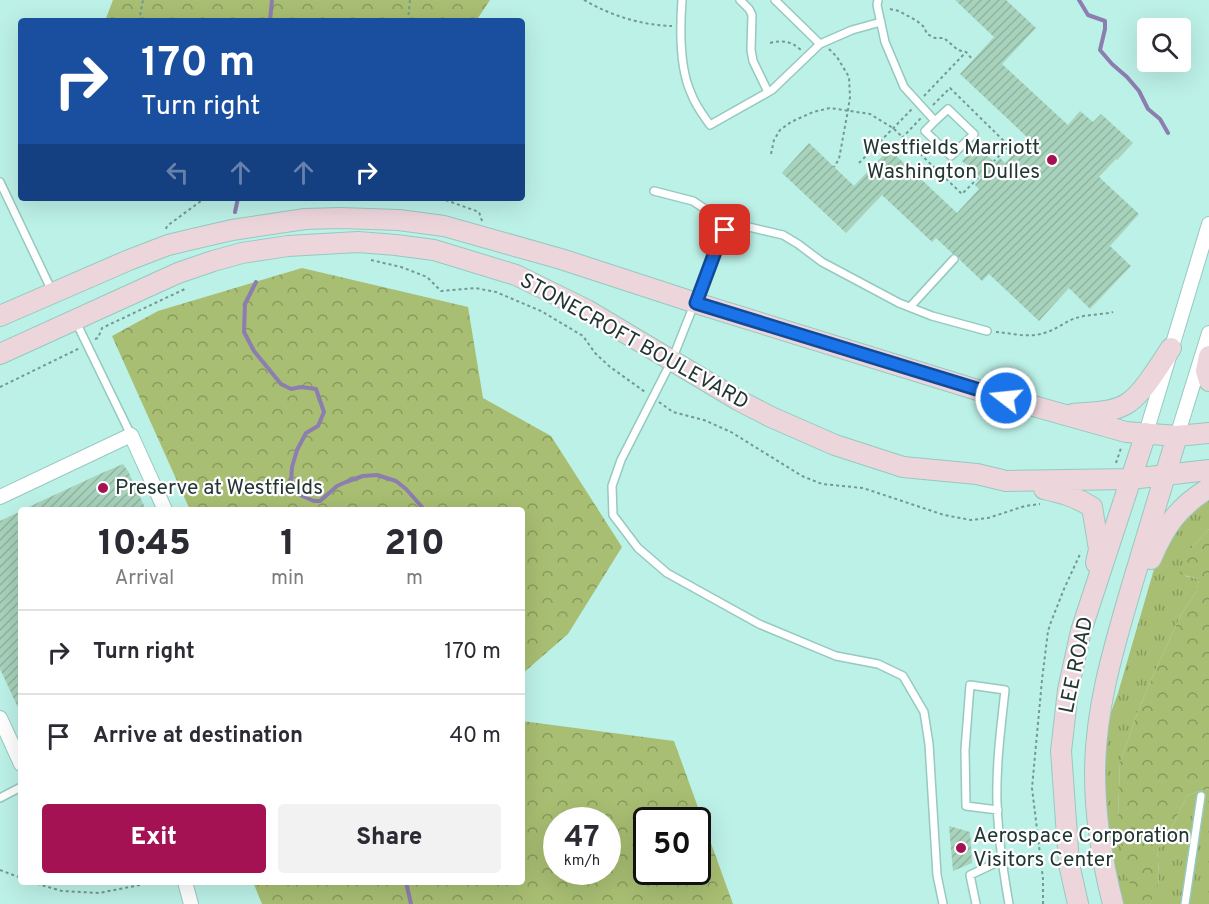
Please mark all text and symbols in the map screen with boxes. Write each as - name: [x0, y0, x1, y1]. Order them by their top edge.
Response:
- map controls: [1137, 18, 1191, 72]
- button: search: [1137, 18, 1191, 72]
- text: 170 m: [141, 38, 255, 91]
- icon: right: [42, 42, 120, 120]
- text: Turn right: [141, 90, 260, 124]
- place label: Westfields Marriott Washington Dulles: [862, 135, 1040, 186]
- marker: Westfields Marriott Washington Dulles: [1045, 153, 1059, 167]
- icon: left: [161, 156, 194, 189]
- icon: ahead: [224, 156, 257, 189]
- icon: ahead: [287, 156, 320, 189]
- icon: right: [350, 156, 383, 189]
- pin: [699, 204, 750, 255]
- icon: arrive: [708, 213, 741, 246]
- street label: STONECROFT BOULEVARD: [515, 268, 753, 416]
- position arrow: [974, 366, 1038, 430]
- place label: Preserve at Westfields: [115, 475, 323, 502]
- marker: Preserve at Westfields: [96, 481, 110, 495]
- text: 10:45: [98, 522, 191, 568]
- text: 1: [280, 522, 295, 568]
- text: 210: [384, 522, 445, 568]
- text: Arrival: [115, 566, 174, 592]
- text: min: [271, 566, 304, 592]
- text: m: [406, 566, 423, 592]
- street label: LEE ROAD: [1054, 614, 1100, 716]
- icon: right: [42, 636, 75, 669]
- text: Turn right: [93, 639, 195, 666]
- text: 170 m: [444, 639, 501, 666]
- icon: arrive: [42, 720, 75, 753]
- text: Arrive at destination: [93, 723, 303, 750]
- text: 40 m: [449, 723, 501, 750]
- button: Exit: [42, 804, 266, 873]
- button: Share: [278, 804, 501, 873]
- speed limit sign: 50: [633, 807, 711, 885]
- text: 47: [564, 820, 600, 857]
- place label: Aerospace Corporation Visitors Center: [973, 823, 1190, 874]
- marker: Aerospace Corporation Visitors Center: [954, 841, 968, 855]
- text: km/h: [564, 852, 600, 871]

